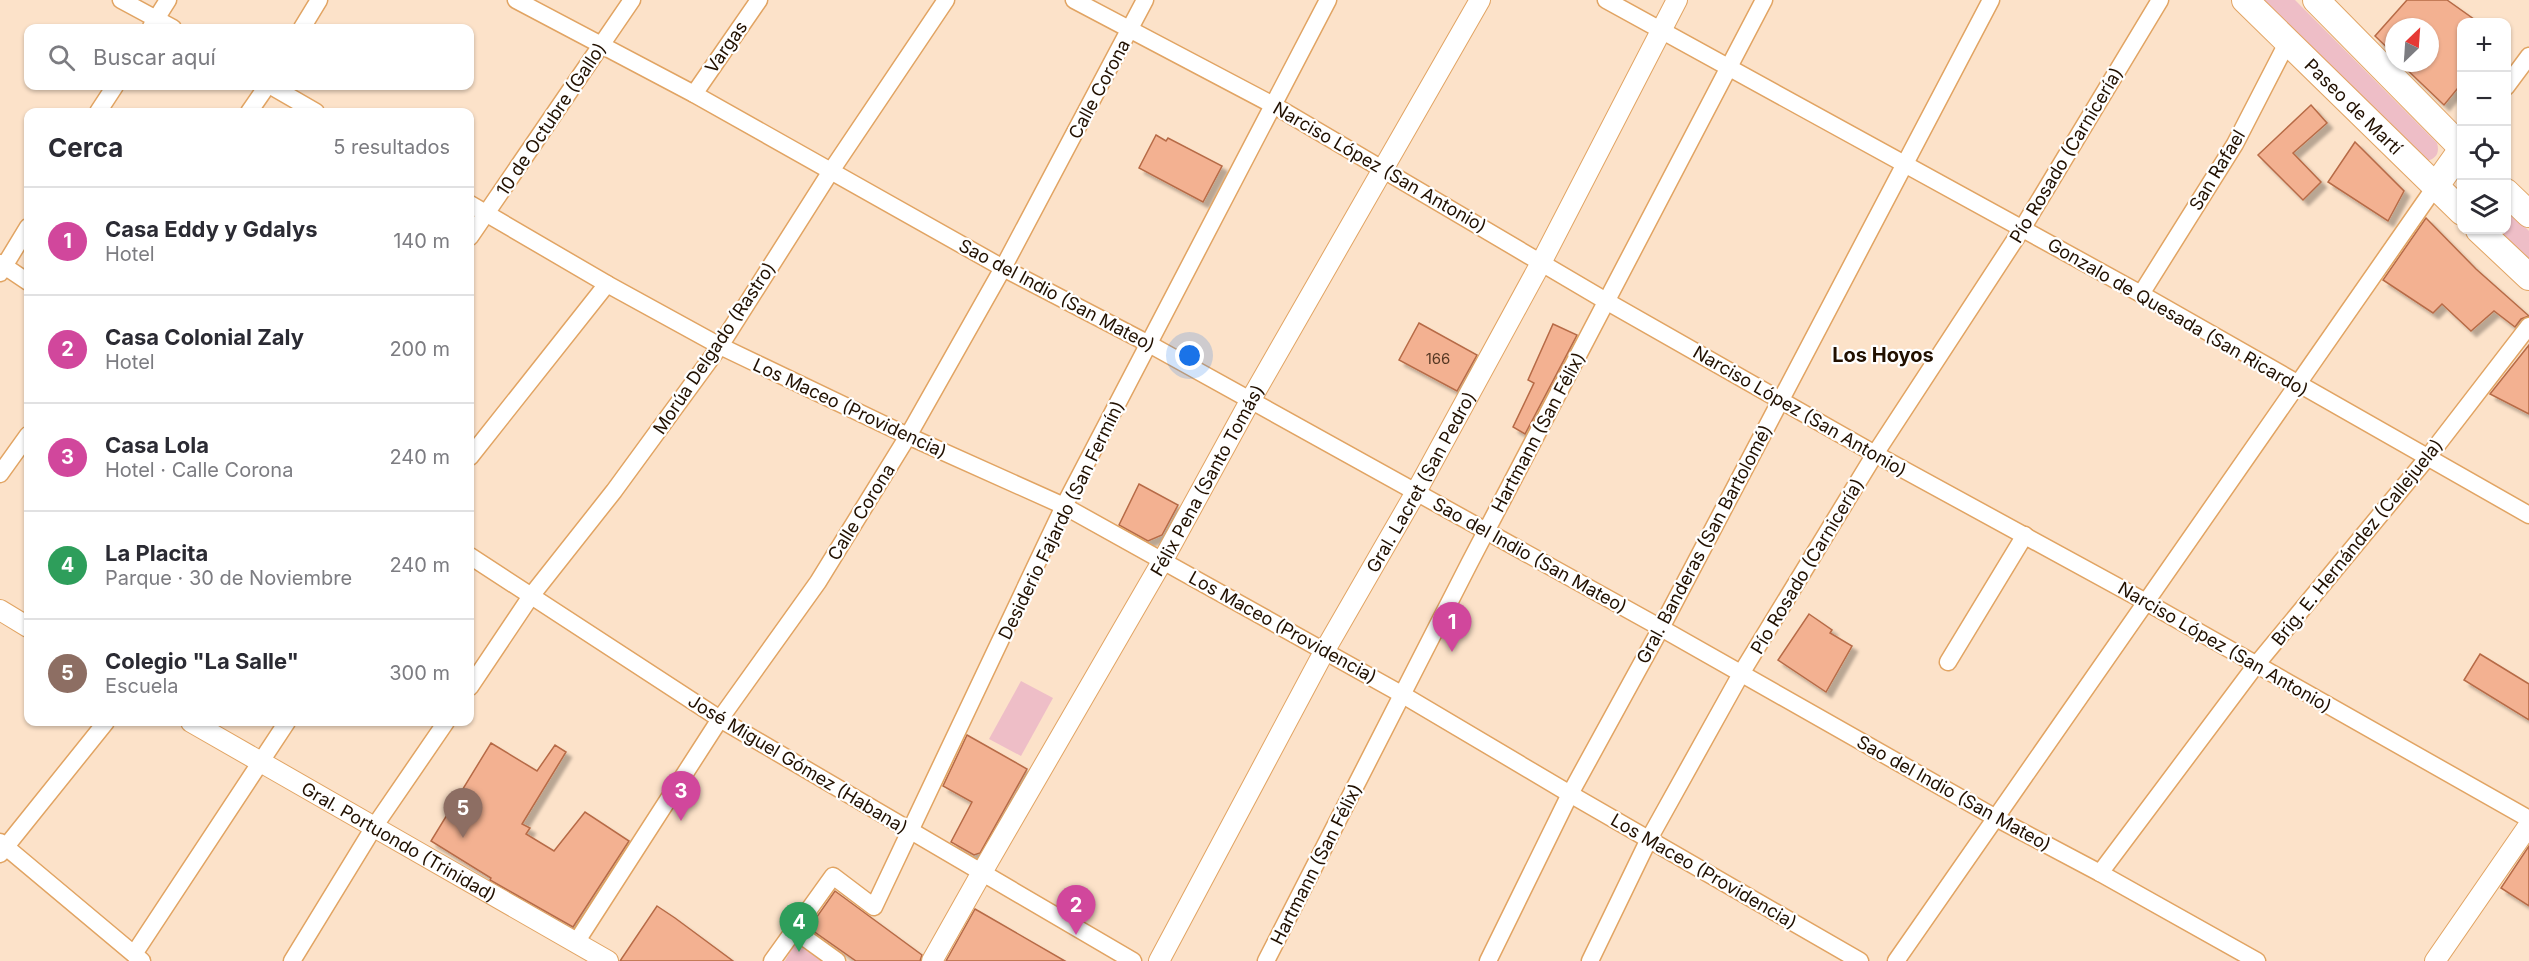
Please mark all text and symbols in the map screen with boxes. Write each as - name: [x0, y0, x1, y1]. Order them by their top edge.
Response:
- street label: Vargas: [701, 17, 751, 77]
- north arrow: [2385, 18, 2439, 72]
- map controls: [2457, 18, 2511, 234]
- button: +: [2457, 18, 2511, 72]
- search box: [24, 24, 474, 90]
- street label: Calle Corona: [1064, 36, 1134, 142]
- street label: 10 de Octubre (Gallo): [492, 39, 610, 199]
- icon: search: [45, 41, 78, 74]
- text: Buscar aquí: [93, 44, 216, 70]
- street label: Paseo de Martí: [2301, 54, 2407, 159]
- street label: Pío Rosado (Carnicería): [2005, 63, 2127, 247]
- button: −: [2457, 72, 2511, 126]
- street label: Narciso López (San Antonio): [1270, 97, 1490, 237]
- street label: San Rafael: [2185, 126, 2249, 214]
- button: locate: [2457, 126, 2511, 180]
- text: Cerca: [48, 132, 123, 163]
- text: 5 resultados: [333, 135, 450, 159]
- button: layers: [2457, 180, 2511, 234]
- text: Casa Eddy y Gdalys: [105, 216, 318, 242]
- text: 1: [63, 229, 72, 253]
- text: 140 m: [393, 229, 450, 253]
- street label: Sao del Indio (San Mateo): [955, 234, 1159, 356]
- street label: Gonzalo de Quesada (San Ricardo): [2044, 234, 2312, 400]
- text: Hotel: [105, 242, 155, 266]
- street label: Morúa Delgado (Rastro): [649, 258, 779, 438]
- text: Casa Colonial Zaly: [105, 324, 304, 350]
- text: 2: [61, 337, 74, 361]
- text: 200 m: [389, 337, 450, 361]
- your location: [1175, 341, 1204, 370]
- street label: Narciso López (San Antonio): [1690, 341, 1910, 481]
- district label: Los Hoyos: [1832, 343, 1934, 367]
- street label: Hartmann (San Félix): [1487, 348, 1589, 516]
- house number: 166: [1426, 349, 1450, 368]
- text: Hotel: [105, 350, 155, 374]
- street label: Los Maceo (Providencia): [750, 354, 950, 462]
- street label: Félix Pena (Santo Tomás): [1146, 381, 1268, 579]
- street label: Gral. Lacret (San Pedro): [1362, 388, 1479, 576]
- street label: Desiderio Fajardo (San Fermín): [994, 397, 1128, 643]
- street label: Gral. Banderas (San Bartolomé): [1632, 421, 1776, 667]
- text: Casa Lola: [105, 432, 209, 458]
- street label: Brig. E. Hernández (Callejuela): [2267, 434, 2447, 650]
- text: 3: [61, 445, 74, 469]
- text: 240 m: [389, 445, 450, 469]
- text: Hotel · Calle Corona: [105, 458, 293, 482]
- street label: Calle Corona: [823, 460, 899, 564]
- street label: Pío Rosado (Carnicería): [1746, 474, 1868, 658]
- street label: Sao del Indio (San Mateo): [1429, 493, 1631, 617]
- text: La Placita: [105, 540, 208, 566]
- text: 4: [61, 553, 74, 577]
- text: 240 m: [389, 553, 450, 577]
- text: Parque · 30 de Noviembre: [105, 566, 352, 590]
- street label: Los Maceo (Providencia): [1185, 567, 1381, 687]
- street label: Narciso López (San Antonio): [2115, 577, 2335, 717]
- pin: 1: [1432, 602, 1472, 652]
- text: Colegio "La Salle": [105, 648, 299, 674]
- text: 5: [61, 661, 74, 685]
- text: 300 m: [389, 661, 450, 685]
- text: Escuela: [105, 674, 179, 698]
- street label: José Miguel Gómez (Habana): [684, 690, 912, 838]
- street label: Sao del Indio (San Mateo): [1853, 731, 2055, 855]
- pin: 3: [662, 772, 700, 821]
- street label: Gral. Portuondo (Trinidad): [298, 777, 501, 906]
- street label: Hartmann (San Félix): [1266, 780, 1366, 948]
- pin: 5: [444, 788, 482, 838]
- street label: Los Maceo (Providencia): [1607, 809, 1801, 933]
- pin: 2: [1056, 886, 1096, 935]
- pin: 4: [780, 902, 818, 952]

